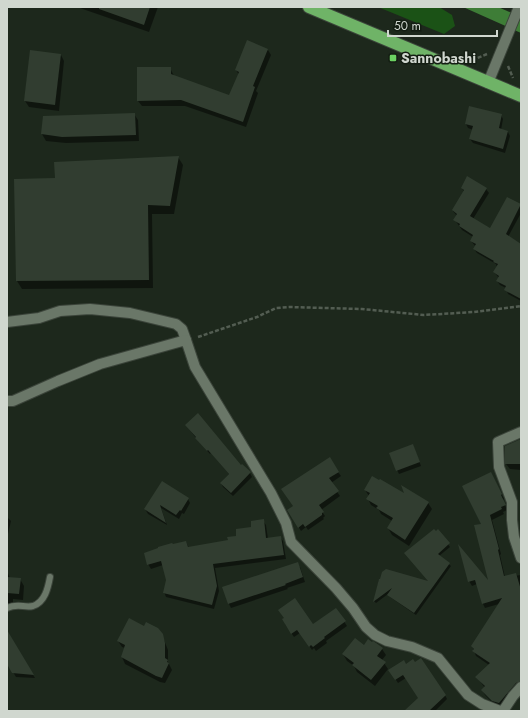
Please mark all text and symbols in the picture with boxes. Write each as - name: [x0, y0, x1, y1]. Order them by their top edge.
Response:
- scale bar: [388, 12, 497, 38]
- text: 50 m: [394, 17, 421, 35]
- place label: Sannobashi: [401, 48, 476, 68]
- marker: Sannobashi: [388, 53, 398, 63]

